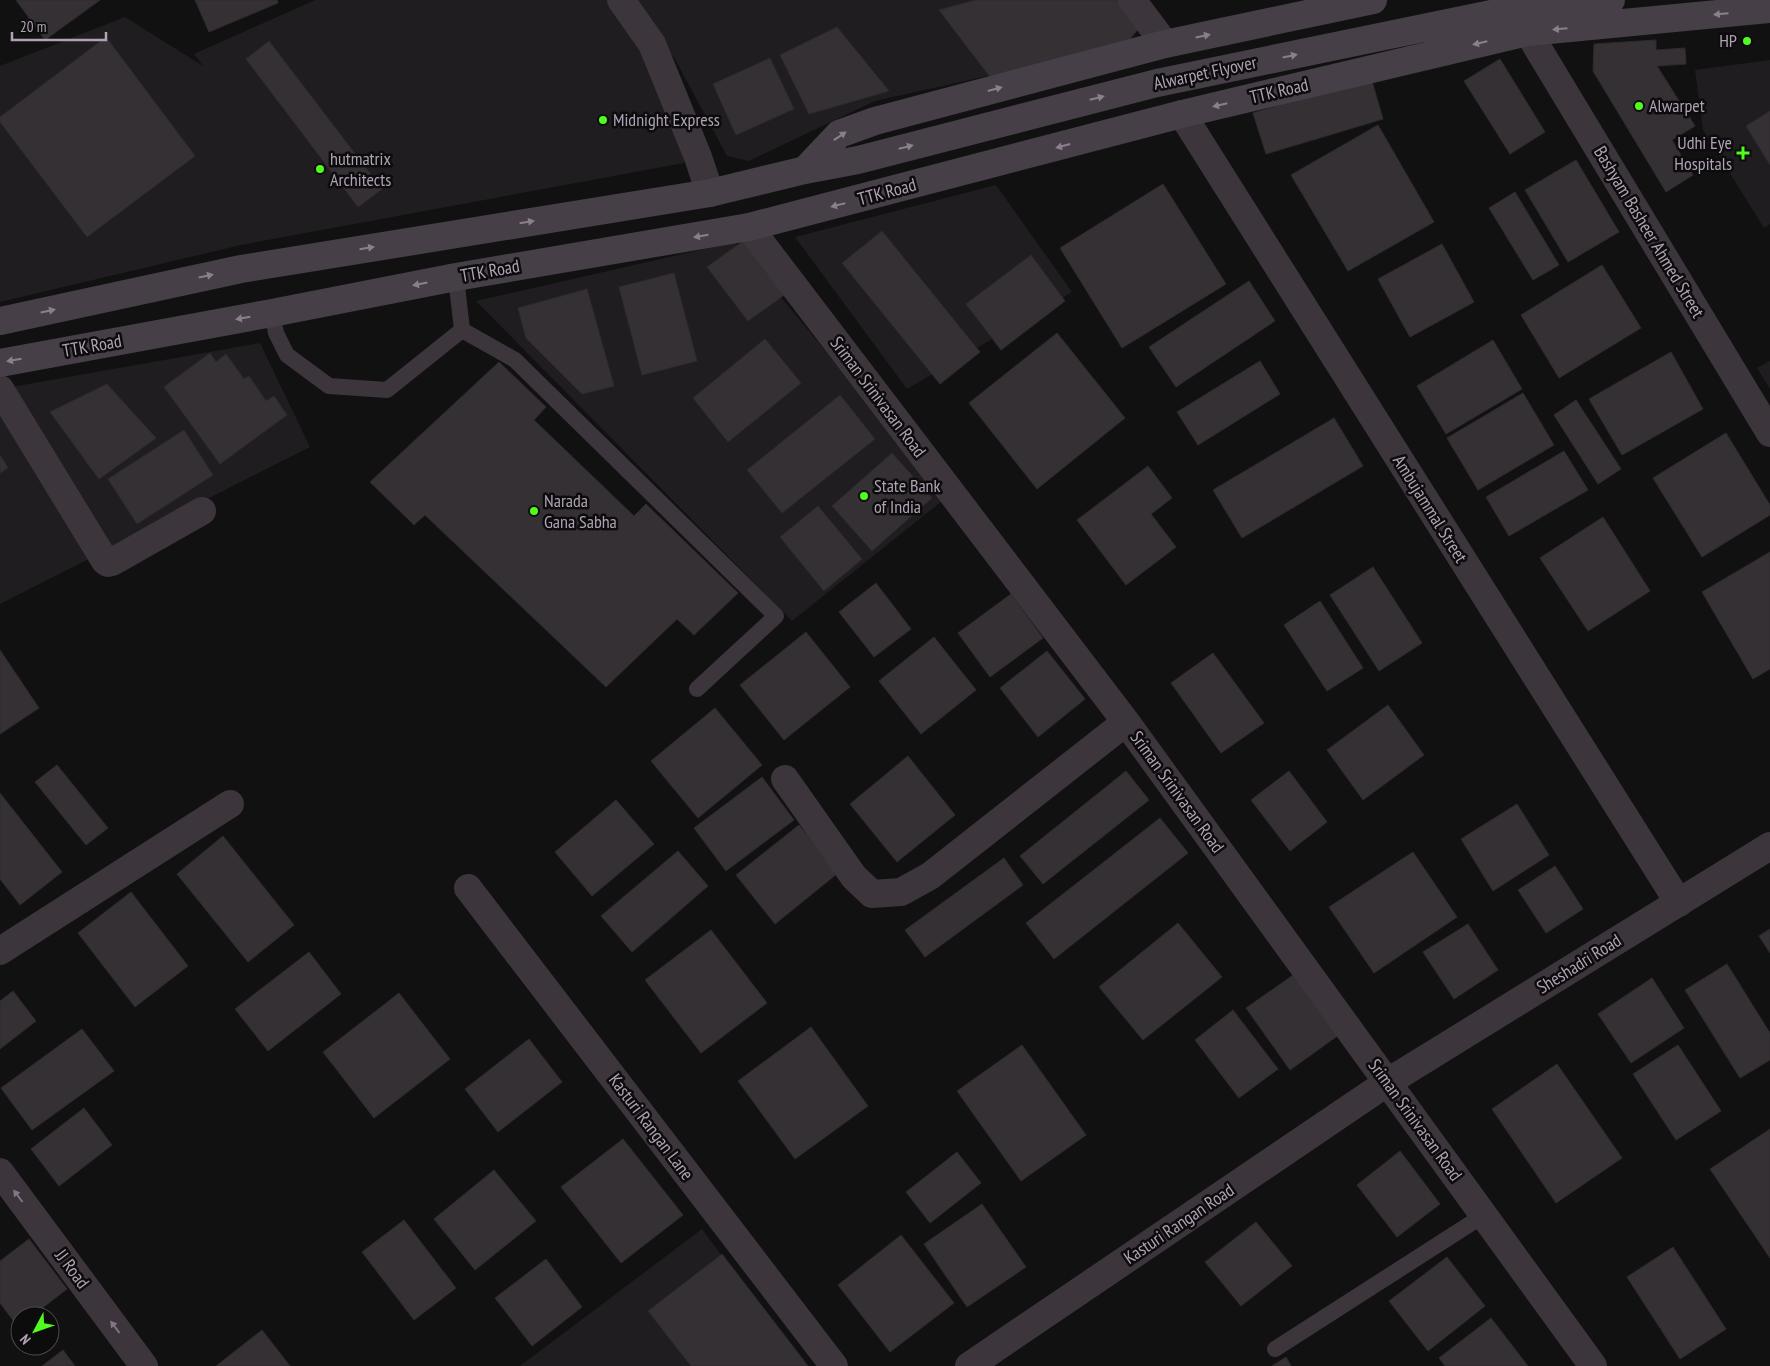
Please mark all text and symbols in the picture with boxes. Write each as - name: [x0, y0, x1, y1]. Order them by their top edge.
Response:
- scale bar: [12, 10, 106, 42]
- one-way arrow: [1713, 10, 1729, 18]
- text: 20 m: [20, 17, 46, 36]
- one-way arrow: [1551, 25, 1567, 33]
- place label: HP: [1719, 29, 1737, 52]
- one-way arrow: [1195, 32, 1210, 40]
- marker: HP: [1741, 35, 1753, 47]
- one-way arrow: [1473, 39, 1488, 47]
- street label: Alwarpet Flyover: [1151, 50, 1259, 95]
- one-way arrow: [1282, 51, 1298, 59]
- street label: TTK Road: [1247, 73, 1310, 108]
- one-way arrow: [987, 85, 1002, 93]
- one-way arrow: [1089, 94, 1104, 102]
- place label: Alwarpet: [1649, 94, 1705, 117]
- marker: Alwarpet: [1633, 100, 1645, 112]
- one-way arrow: [1212, 101, 1227, 109]
- place label: Midnight Express: [613, 108, 720, 131]
- marker: Midnight Express: [597, 114, 609, 126]
- place label: Udhi Eye Hospitals: [1674, 131, 1732, 175]
- one-way arrow: [833, 132, 847, 141]
- one-way arrow: [1055, 142, 1070, 150]
- street label: Bashyam Basheer Ahmed Street: [1589, 142, 1710, 322]
- one-way arrow: [898, 143, 913, 151]
- marker: Udhi Eye Hospitals: [1736, 146, 1750, 160]
- place label: hutmatrix Architects: [330, 147, 391, 191]
- marker: hutmatrix Architects: [314, 163, 326, 175]
- street label: TTK Road: [855, 173, 919, 210]
- one-way arrow: [830, 201, 845, 209]
- one-way arrow: [519, 218, 535, 226]
- one-way arrow: [692, 232, 708, 240]
- one-way arrow: [359, 244, 375, 252]
- street label: TTK Road: [459, 254, 521, 287]
- one-way arrow: [199, 272, 214, 280]
- one-way arrow: [412, 280, 427, 288]
- one-way arrow: [40, 307, 55, 315]
- one-way arrow: [235, 315, 251, 323]
- street label: TTK Road: [61, 329, 123, 362]
- street label: Sriman Srinivasan Road: [825, 332, 931, 462]
- one-way arrow: [6, 357, 22, 365]
- street label: Ambujammal Street: [1388, 451, 1473, 567]
- place label: State Bank of India: [874, 474, 940, 518]
- place label: Narada Gana Sabha: [544, 489, 617, 533]
- marker: State Bank of India: [858, 490, 870, 502]
- marker: Narada Gana Sabha: [528, 505, 540, 517]
- street label: Sriman Srinivasan Road: [1125, 726, 1229, 857]
- street label: Sheshadri Road: [1532, 929, 1625, 999]
- street label: Sriman Srinivasan Road: [1363, 1054, 1467, 1185]
- street label: Kasturi Rangan Lane: [604, 1069, 699, 1184]
- street label: Kasturi Rangan Road: [1119, 1178, 1238, 1269]
- one-way arrow: [13, 1189, 23, 1203]
- street label: JJ Road: [50, 1244, 95, 1293]
- north arrow: [10, 1306, 60, 1356]
- one-way arrow: [109, 1321, 120, 1334]
- text: N: [16, 1331, 34, 1348]

